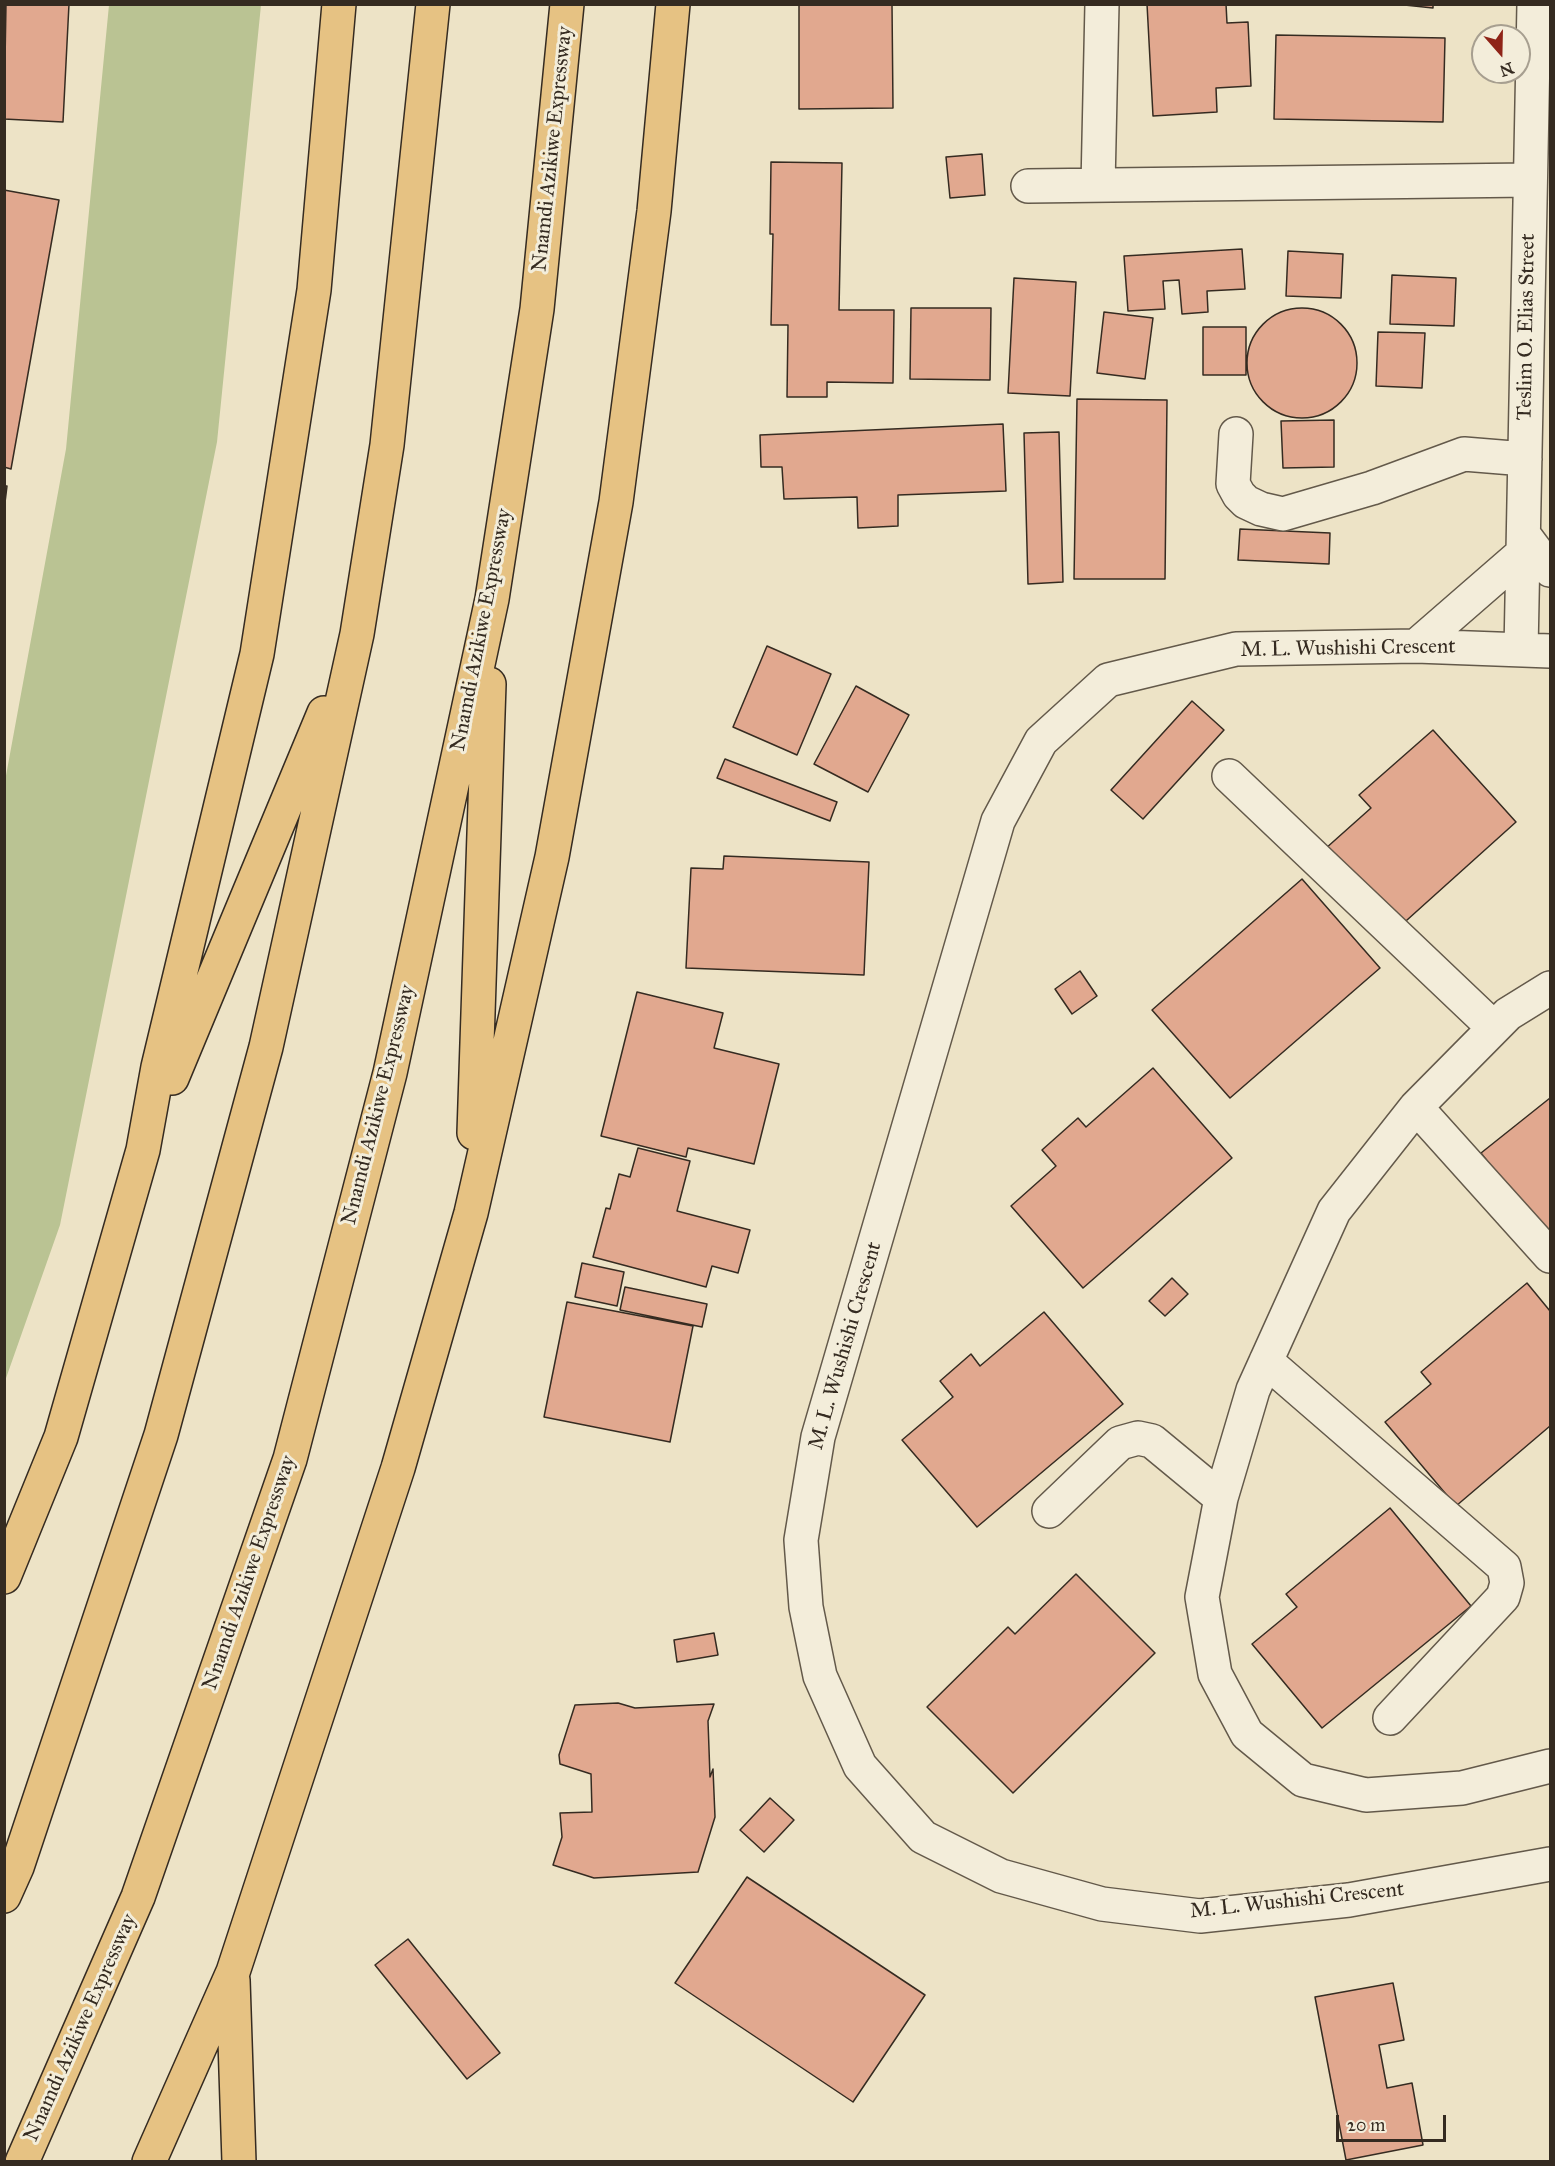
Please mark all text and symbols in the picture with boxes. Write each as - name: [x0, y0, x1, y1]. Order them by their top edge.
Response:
- north arrow: [1471, 24, 1531, 84]
- street label: Nnamdi Azikiwe Expressway: [528, 25, 578, 273]
- text: N: [1497, 58, 1516, 81]
- street label: Teslim O. Elias Street: [1513, 233, 1541, 421]
- street label: Nnamdi Azikiwe Expressway: [446, 507, 518, 753]
- street label: M. L. Wushishi Crescent: [1240, 635, 1456, 663]
- street label: Nnamdi Azikiwe Expressway: [337, 982, 421, 1228]
- street label: M. L. Wushishi Crescent: [804, 1239, 888, 1453]
- street label: Nnamdi Azikiwe Expressway: [198, 1452, 302, 1694]
- street label: M. L. Wushishi Crescent: [1189, 1877, 1405, 1925]
- street label: Nnamdi Azikiwe Expressway: [19, 1910, 143, 2146]
- scale bar: [1339, 2103, 1448, 2141]
- text: 20 m: [1347, 2114, 1385, 2136]

